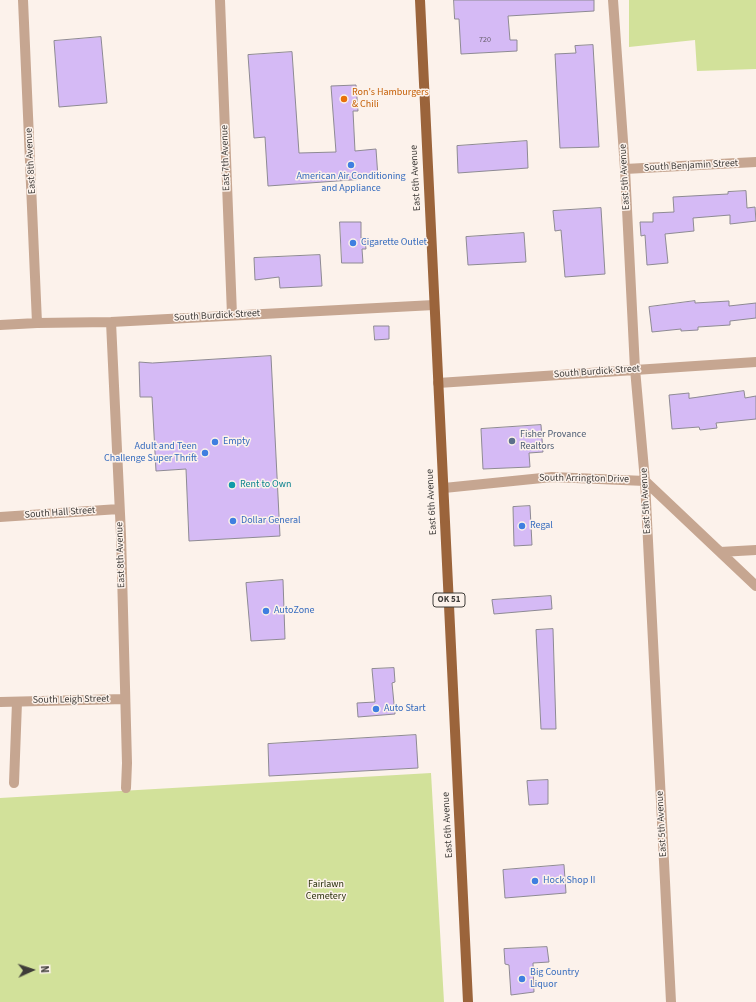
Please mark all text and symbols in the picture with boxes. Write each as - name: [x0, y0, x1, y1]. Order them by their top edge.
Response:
- house number: 720: [479, 35, 491, 45]
- place label: Ron's Hamburgers & Chili: [352, 87, 429, 110]
- marker: Ron's Hamburgers & Chili: [339, 94, 349, 104]
- street label: East 7th Avenue: [219, 125, 233, 191]
- street label: East 8th Avenue: [23, 128, 39, 194]
- street label: East 5th Avenue: [617, 144, 633, 210]
- street label: East 6th Avenue: [408, 145, 424, 211]
- street label: South Benjamin Street: [644, 158, 738, 174]
- marker: American Air Conditioning and Appliance: [346, 160, 356, 170]
- place label: American Air Conditioning and Appliance: [296, 171, 406, 194]
- place label: Cigarette Outlet: [361, 237, 427, 249]
- marker: Cigarette Outlet: [348, 238, 358, 248]
- street label: South Burdick Street: [174, 308, 260, 324]
- street label: South Burdick Street: [554, 363, 640, 381]
- place label: Fisher Provance Realtors: [520, 429, 586, 452]
- place label: Empty: [223, 436, 250, 448]
- marker: Fisher Provance Realtors: [507, 436, 517, 446]
- marker: Empty: [210, 437, 220, 447]
- place label: Adult and Teen Challenge Super Thrift: [104, 441, 197, 464]
- marker: Adult and Teen Challenge Super Thrift: [200, 448, 210, 458]
- street label: East 5th Avenue: [638, 468, 654, 534]
- street label: East 6th Avenue: [424, 469, 440, 535]
- street label: South Arrington Drive: [539, 472, 629, 486]
- place label: Rent to Own: [240, 479, 291, 491]
- marker: Rent to Own: [227, 480, 237, 490]
- street label: South Hall Street: [24, 505, 96, 521]
- place label: Dollar General: [241, 515, 301, 527]
- marker: Dollar General: [228, 516, 238, 526]
- place label: Regal: [530, 520, 553, 532]
- marker: Regal: [517, 521, 527, 531]
- street label: East 8th Avenue: [114, 522, 128, 588]
- road number: OK 51: [433, 593, 465, 607]
- place label: AutoZone: [274, 605, 314, 617]
- marker: AutoZone: [261, 606, 271, 616]
- street label: South Leigh Street: [33, 693, 109, 707]
- place label: Auto Start: [384, 703, 426, 715]
- marker: Auto Start: [371, 704, 381, 714]
- street label: East 5th Avenue: [654, 791, 670, 857]
- street label: East 6th Avenue: [440, 792, 456, 858]
- place label: Hock Shop II: [543, 875, 595, 887]
- marker: Hock Shop II: [530, 876, 540, 886]
- park label: Fairlawn Cemetery: [306, 879, 346, 902]
- north arrow: [12, 950, 52, 990]
- text: N: [37, 965, 52, 973]
- place label: Big Country Liquor: [530, 967, 579, 990]
- marker: Big Country Liquor: [517, 974, 527, 984]

